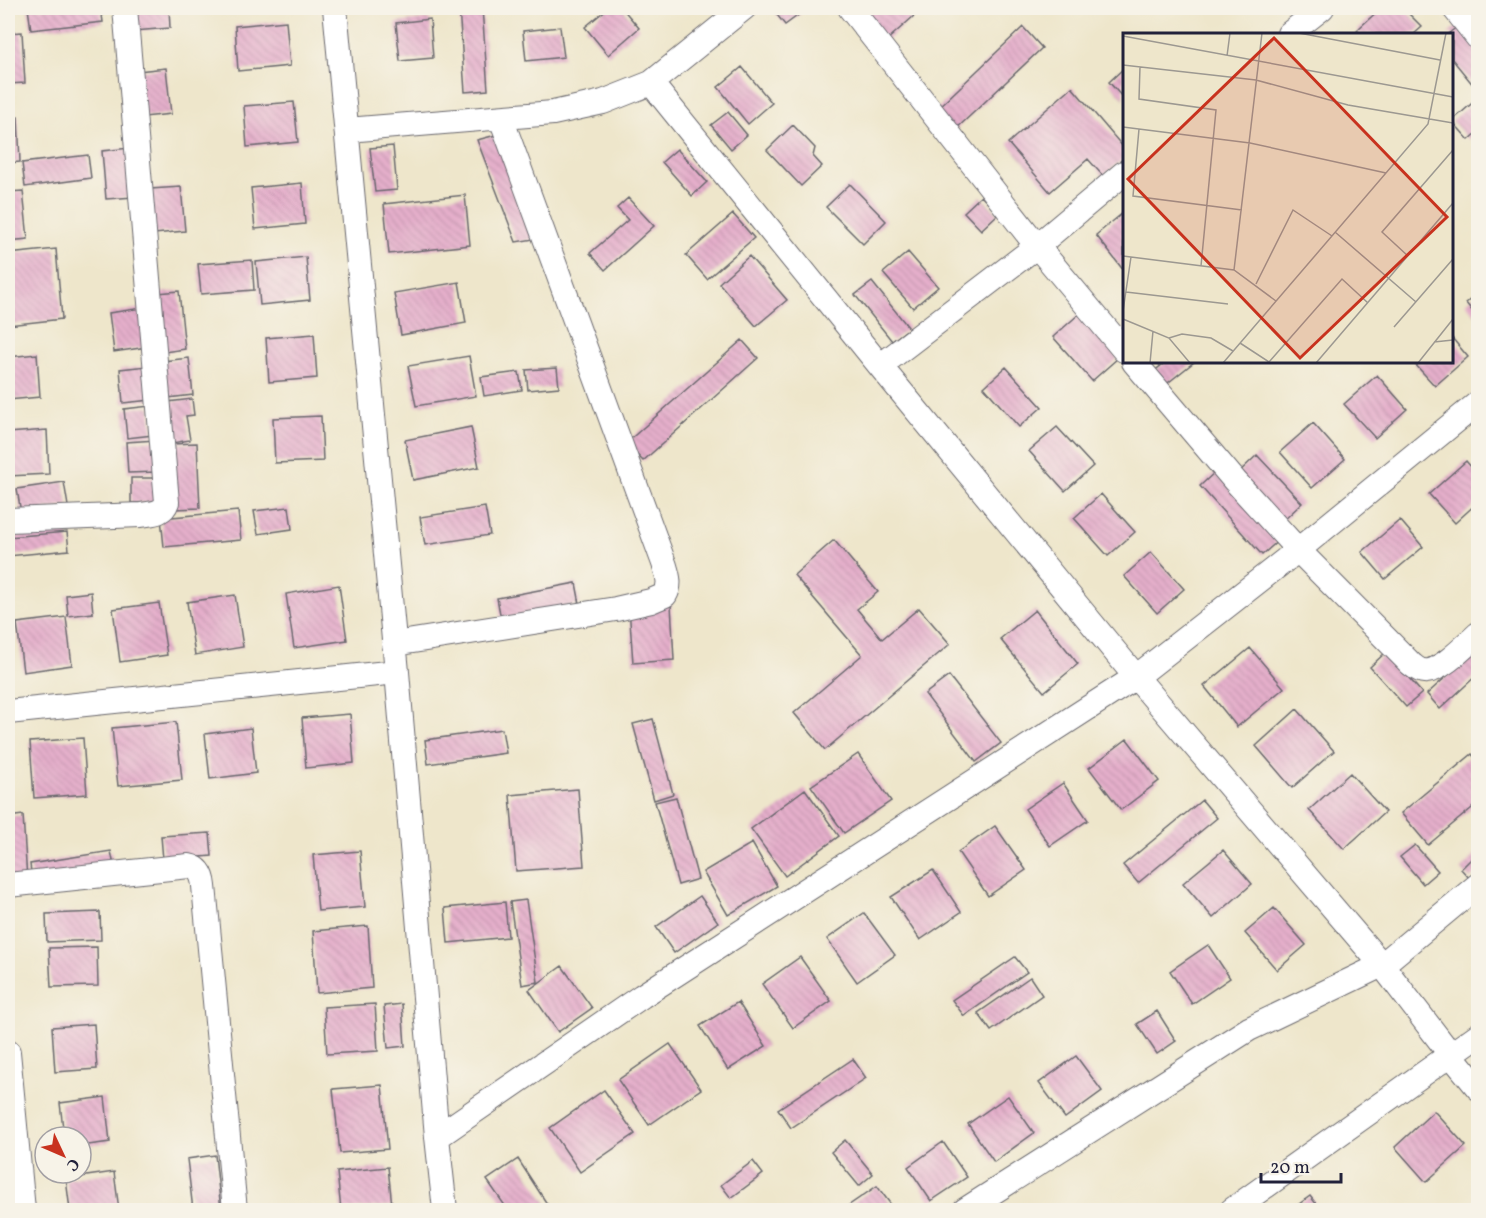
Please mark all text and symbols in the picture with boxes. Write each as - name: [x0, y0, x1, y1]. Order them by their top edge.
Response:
- inset map: [1123, 33, 1453, 363]
- north arrow: [33, 1125, 93, 1185]
- scale bar: [1261, 1146, 1340, 1184]
- text: С: [61, 1153, 84, 1175]
- text: 20 m: [1270, 1156, 1310, 1181]

